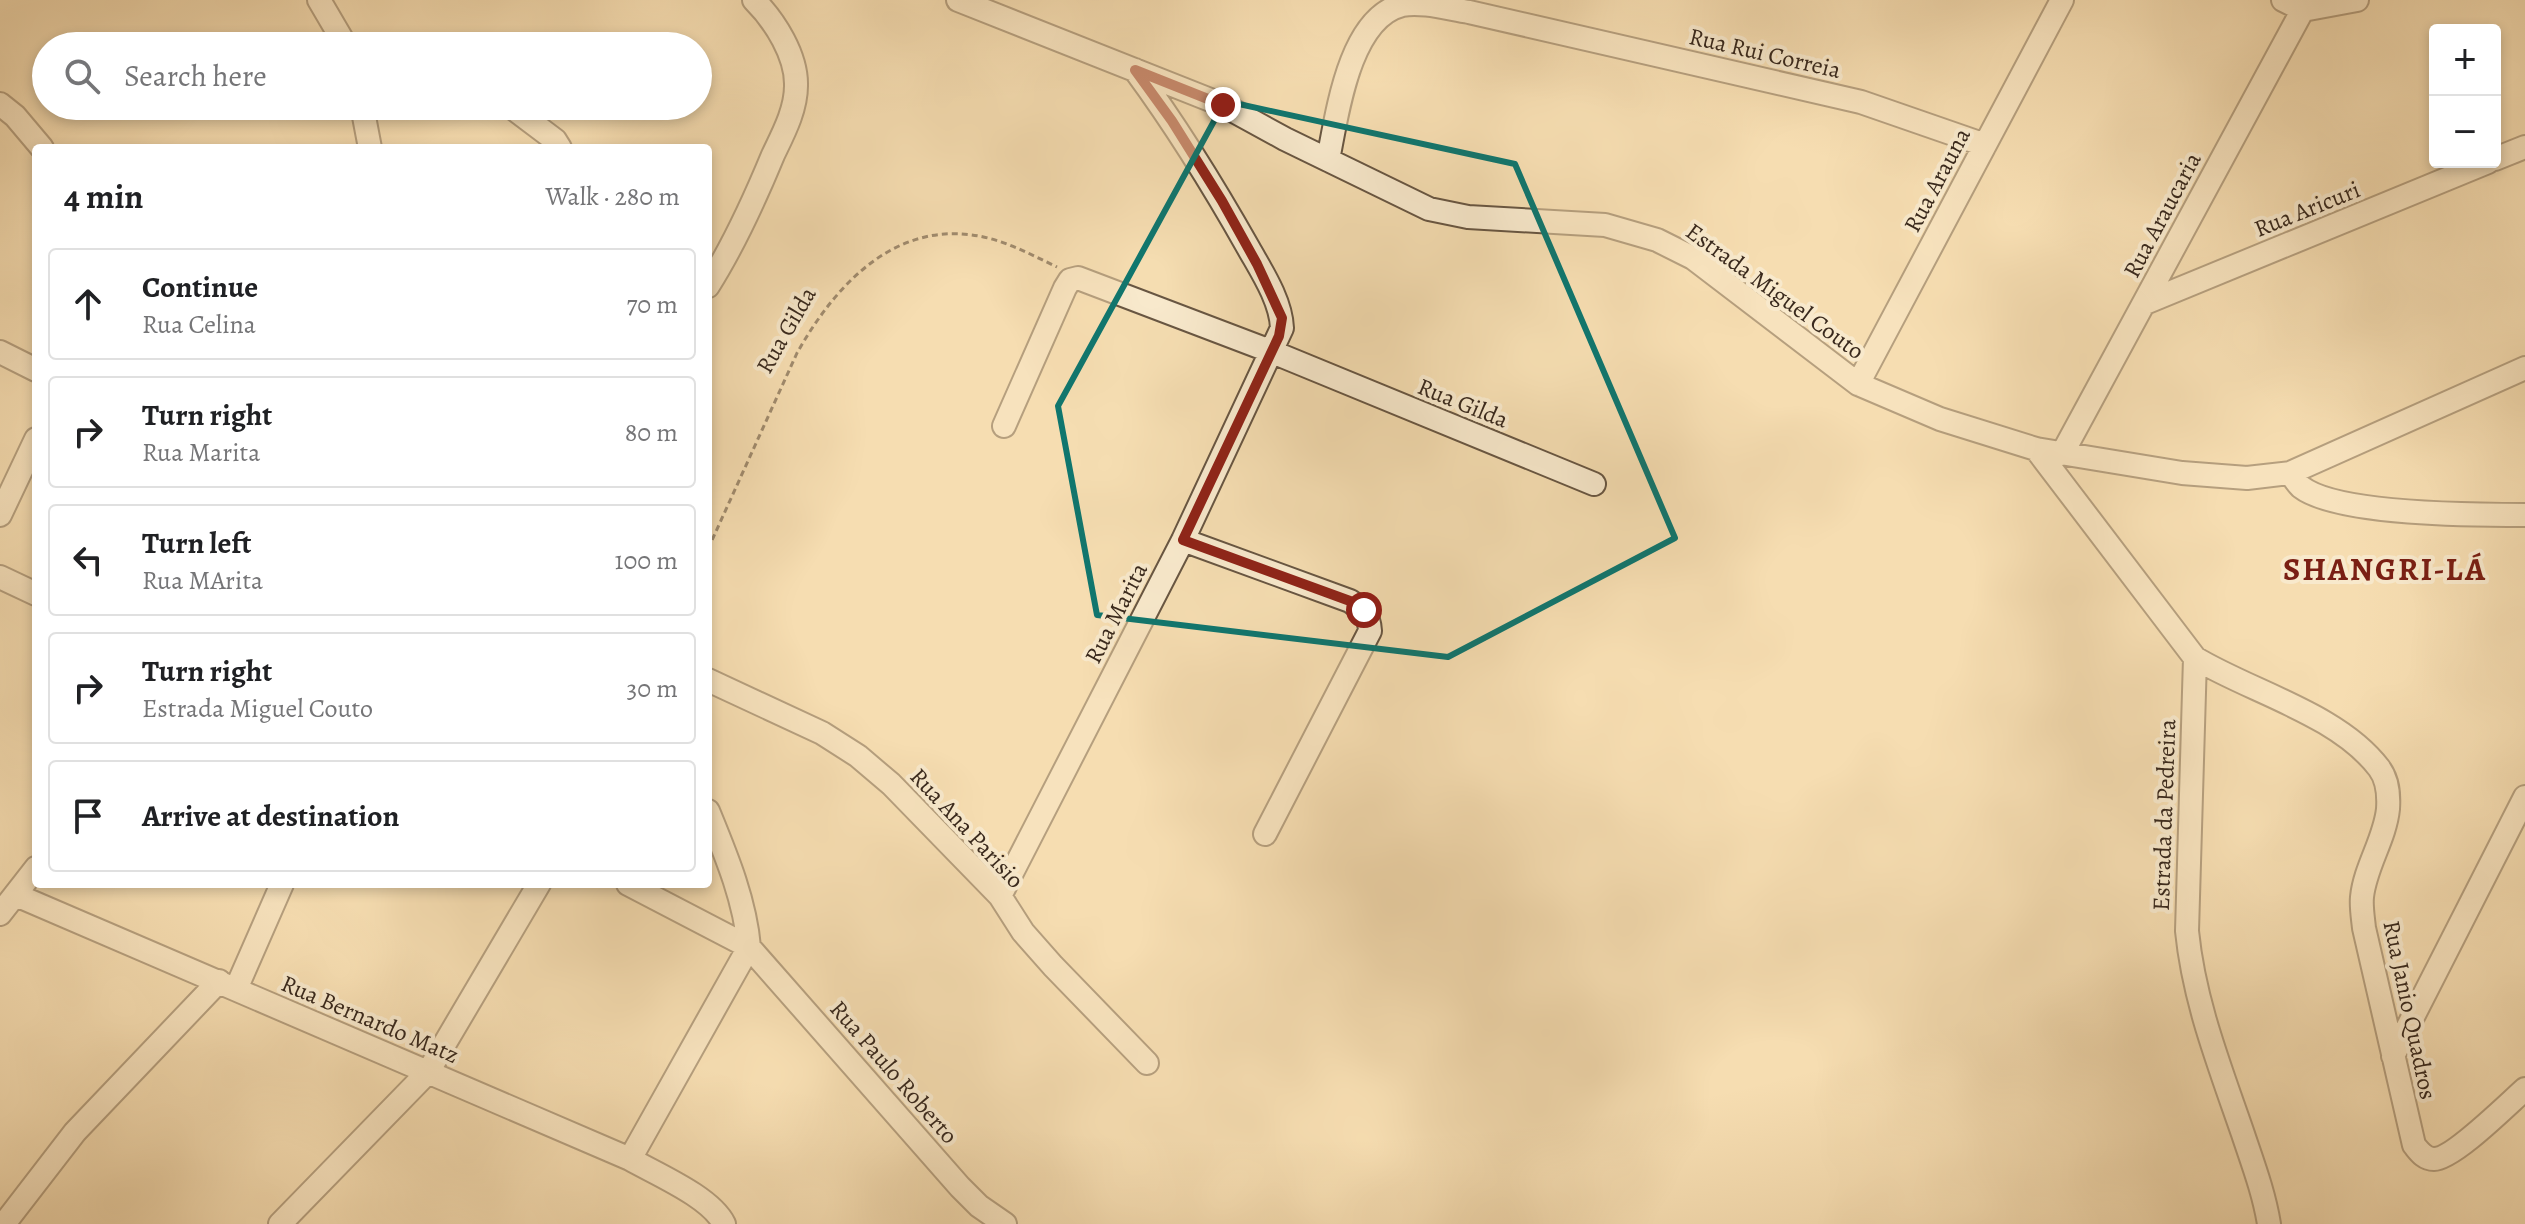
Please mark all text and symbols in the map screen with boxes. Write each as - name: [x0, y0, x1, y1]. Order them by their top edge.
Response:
- street label: Rua Rui Correia: [1686, 20, 1845, 86]
- map controls: [2429, 24, 2501, 168]
- button: +: [2429, 24, 2501, 96]
- search box: [32, 32, 712, 120]
- icon: search: [60, 54, 104, 98]
- text: Search here: [124, 56, 267, 96]
- route end: [1205, 87, 1241, 123]
- button: −: [2429, 96, 2501, 168]
- street label: Rua Arauna: [1896, 122, 1978, 238]
- street label: Rua Araucaria: [2116, 146, 2209, 283]
- text: 4 min: [64, 173, 143, 220]
- street label: Rua Aricuri: [2249, 173, 2365, 245]
- text: Walk · 280 m: [545, 179, 680, 214]
- street label: Estrada Miguel Couto: [1679, 215, 1871, 367]
- text: Continue: [142, 267, 258, 307]
- street label: Rua Gilda: [748, 280, 824, 379]
- icon: ahead: [66, 282, 110, 326]
- text: 70 m: [626, 287, 678, 322]
- text: Rua Celina: [142, 307, 256, 342]
- street label: Rua Gilda: [1413, 370, 1514, 436]
- text: Turn right: [142, 395, 272, 435]
- icon: right: [66, 410, 110, 454]
- text: 80 m: [625, 415, 678, 450]
- text: Rua Marita: [142, 435, 260, 470]
- text: Turn left: [142, 523, 251, 563]
- icon: left: [66, 538, 110, 582]
- text: 100 m: [615, 543, 678, 578]
- district label: SHANGRI-LÁ: [2283, 547, 2487, 591]
- street label: Rua Marita: [1077, 556, 1155, 669]
- text: Rua MArita: [142, 563, 263, 598]
- route start: [1346, 592, 1382, 628]
- text: Turn right: [142, 651, 272, 691]
- icon: right: [66, 666, 110, 710]
- text: 30 m: [627, 671, 678, 706]
- text: Estrada Miguel Couto: [142, 691, 373, 726]
- street label: Estrada da Pedreira: [2145, 718, 2183, 911]
- street label: Rua Ana Parisio: [903, 761, 1031, 895]
- icon: arrive: [66, 794, 110, 838]
- text: Arrive at destination: [142, 796, 399, 836]
- street label: Rua Janio Quadros: [2375, 918, 2445, 1102]
- street label: Rua Bernardo Matz: [276, 967, 464, 1071]
- street label: Rua Paulo Roberto: [823, 993, 965, 1151]

